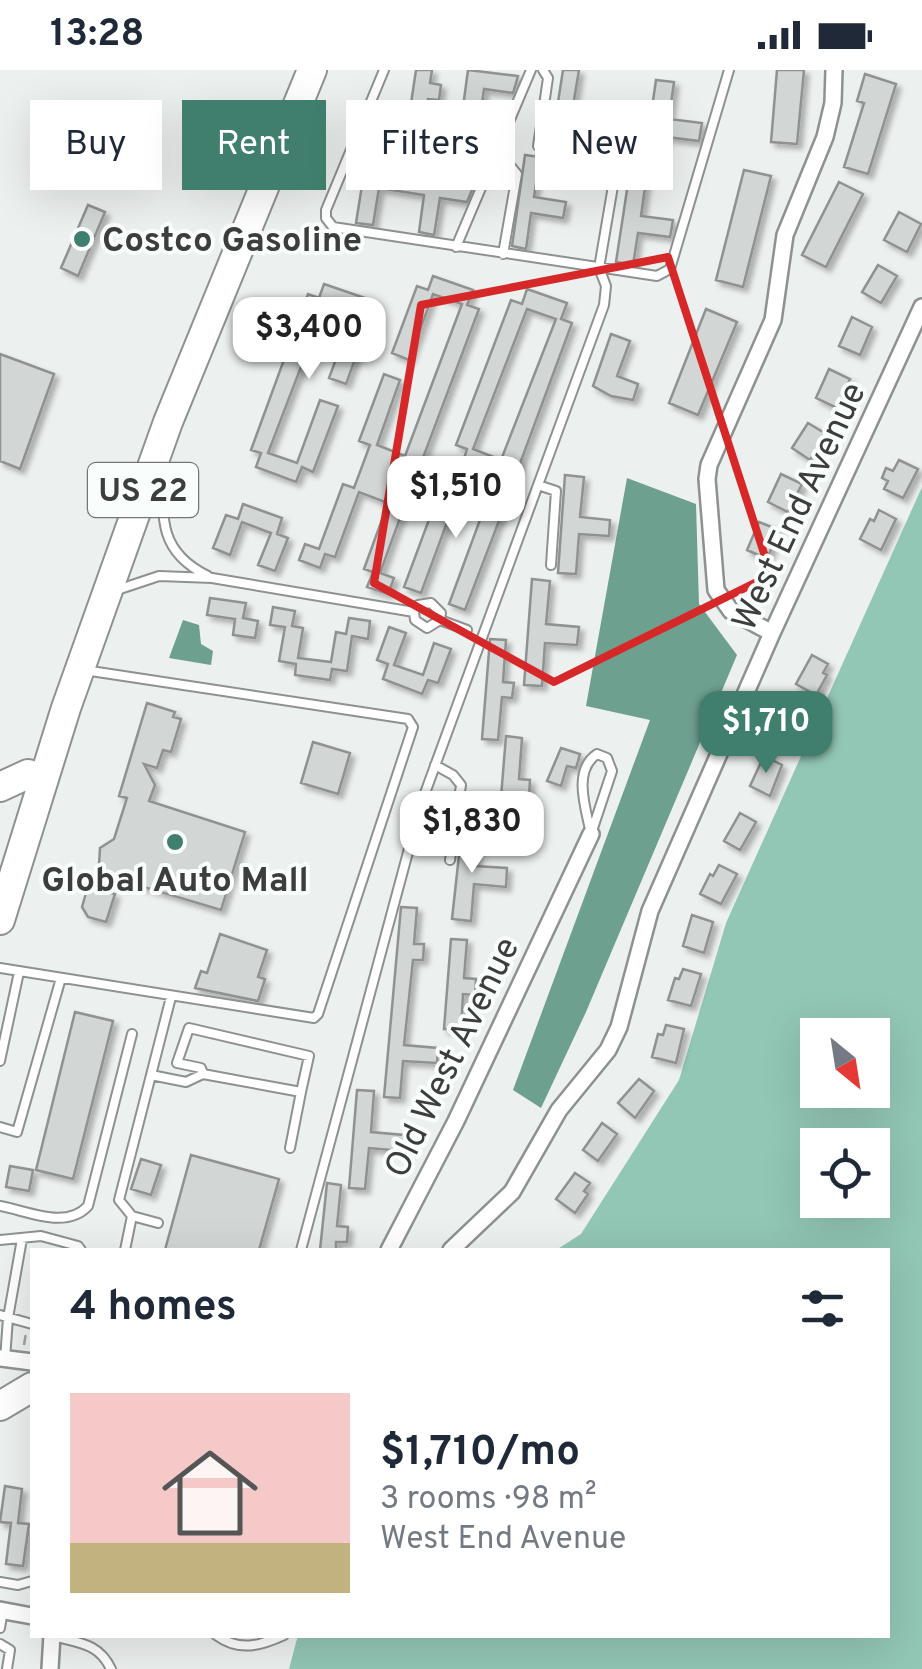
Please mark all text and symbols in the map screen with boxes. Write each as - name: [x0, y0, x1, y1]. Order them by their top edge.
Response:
- text: 13:28: [50, 11, 144, 60]
- chip: Buy: [30, 100, 162, 190]
- chip: Rent: [182, 100, 326, 190]
- chip: Filters: [346, 100, 515, 190]
- chip: New: [535, 100, 673, 190]
- place label: Costco Gasoline: [102, 220, 362, 264]
- marker: Costco Gasoline: [71, 228, 93, 250]
- pin: $3,400: [228, 297, 390, 382]
- text: $3,400: [255, 309, 363, 349]
- street label: West End Avenue: [724, 376, 878, 639]
- pin: $1,510: [375, 456, 537, 541]
- road number: US 22: [88, 463, 198, 517]
- text: $1,510: [409, 468, 503, 508]
- pin: $1,710: [685, 691, 847, 776]
- text: $1,710: [721, 703, 811, 743]
- pin: $1,830: [391, 791, 553, 876]
- text: $1,830: [422, 803, 522, 843]
- marker: Global Auto Mall: [164, 831, 186, 853]
- place label: Global Auto Mall: [41, 860, 309, 904]
- street label: Old West Avenue: [376, 931, 531, 1186]
- north arrow: [800, 1018, 890, 1108]
- map controls: [800, 1018, 890, 1218]
- button: locate: [800, 1128, 890, 1218]
- icon: filters: [795, 1281, 850, 1336]
- text: 4 homes: [70, 1282, 237, 1335]
- text: $1,710/mo: [380, 1427, 580, 1480]
- icon: home: [150, 1433, 270, 1553]
- text: 3 rooms · 98 m²: [380, 1480, 597, 1520]
- text: West End Avenue: [380, 1520, 626, 1560]

